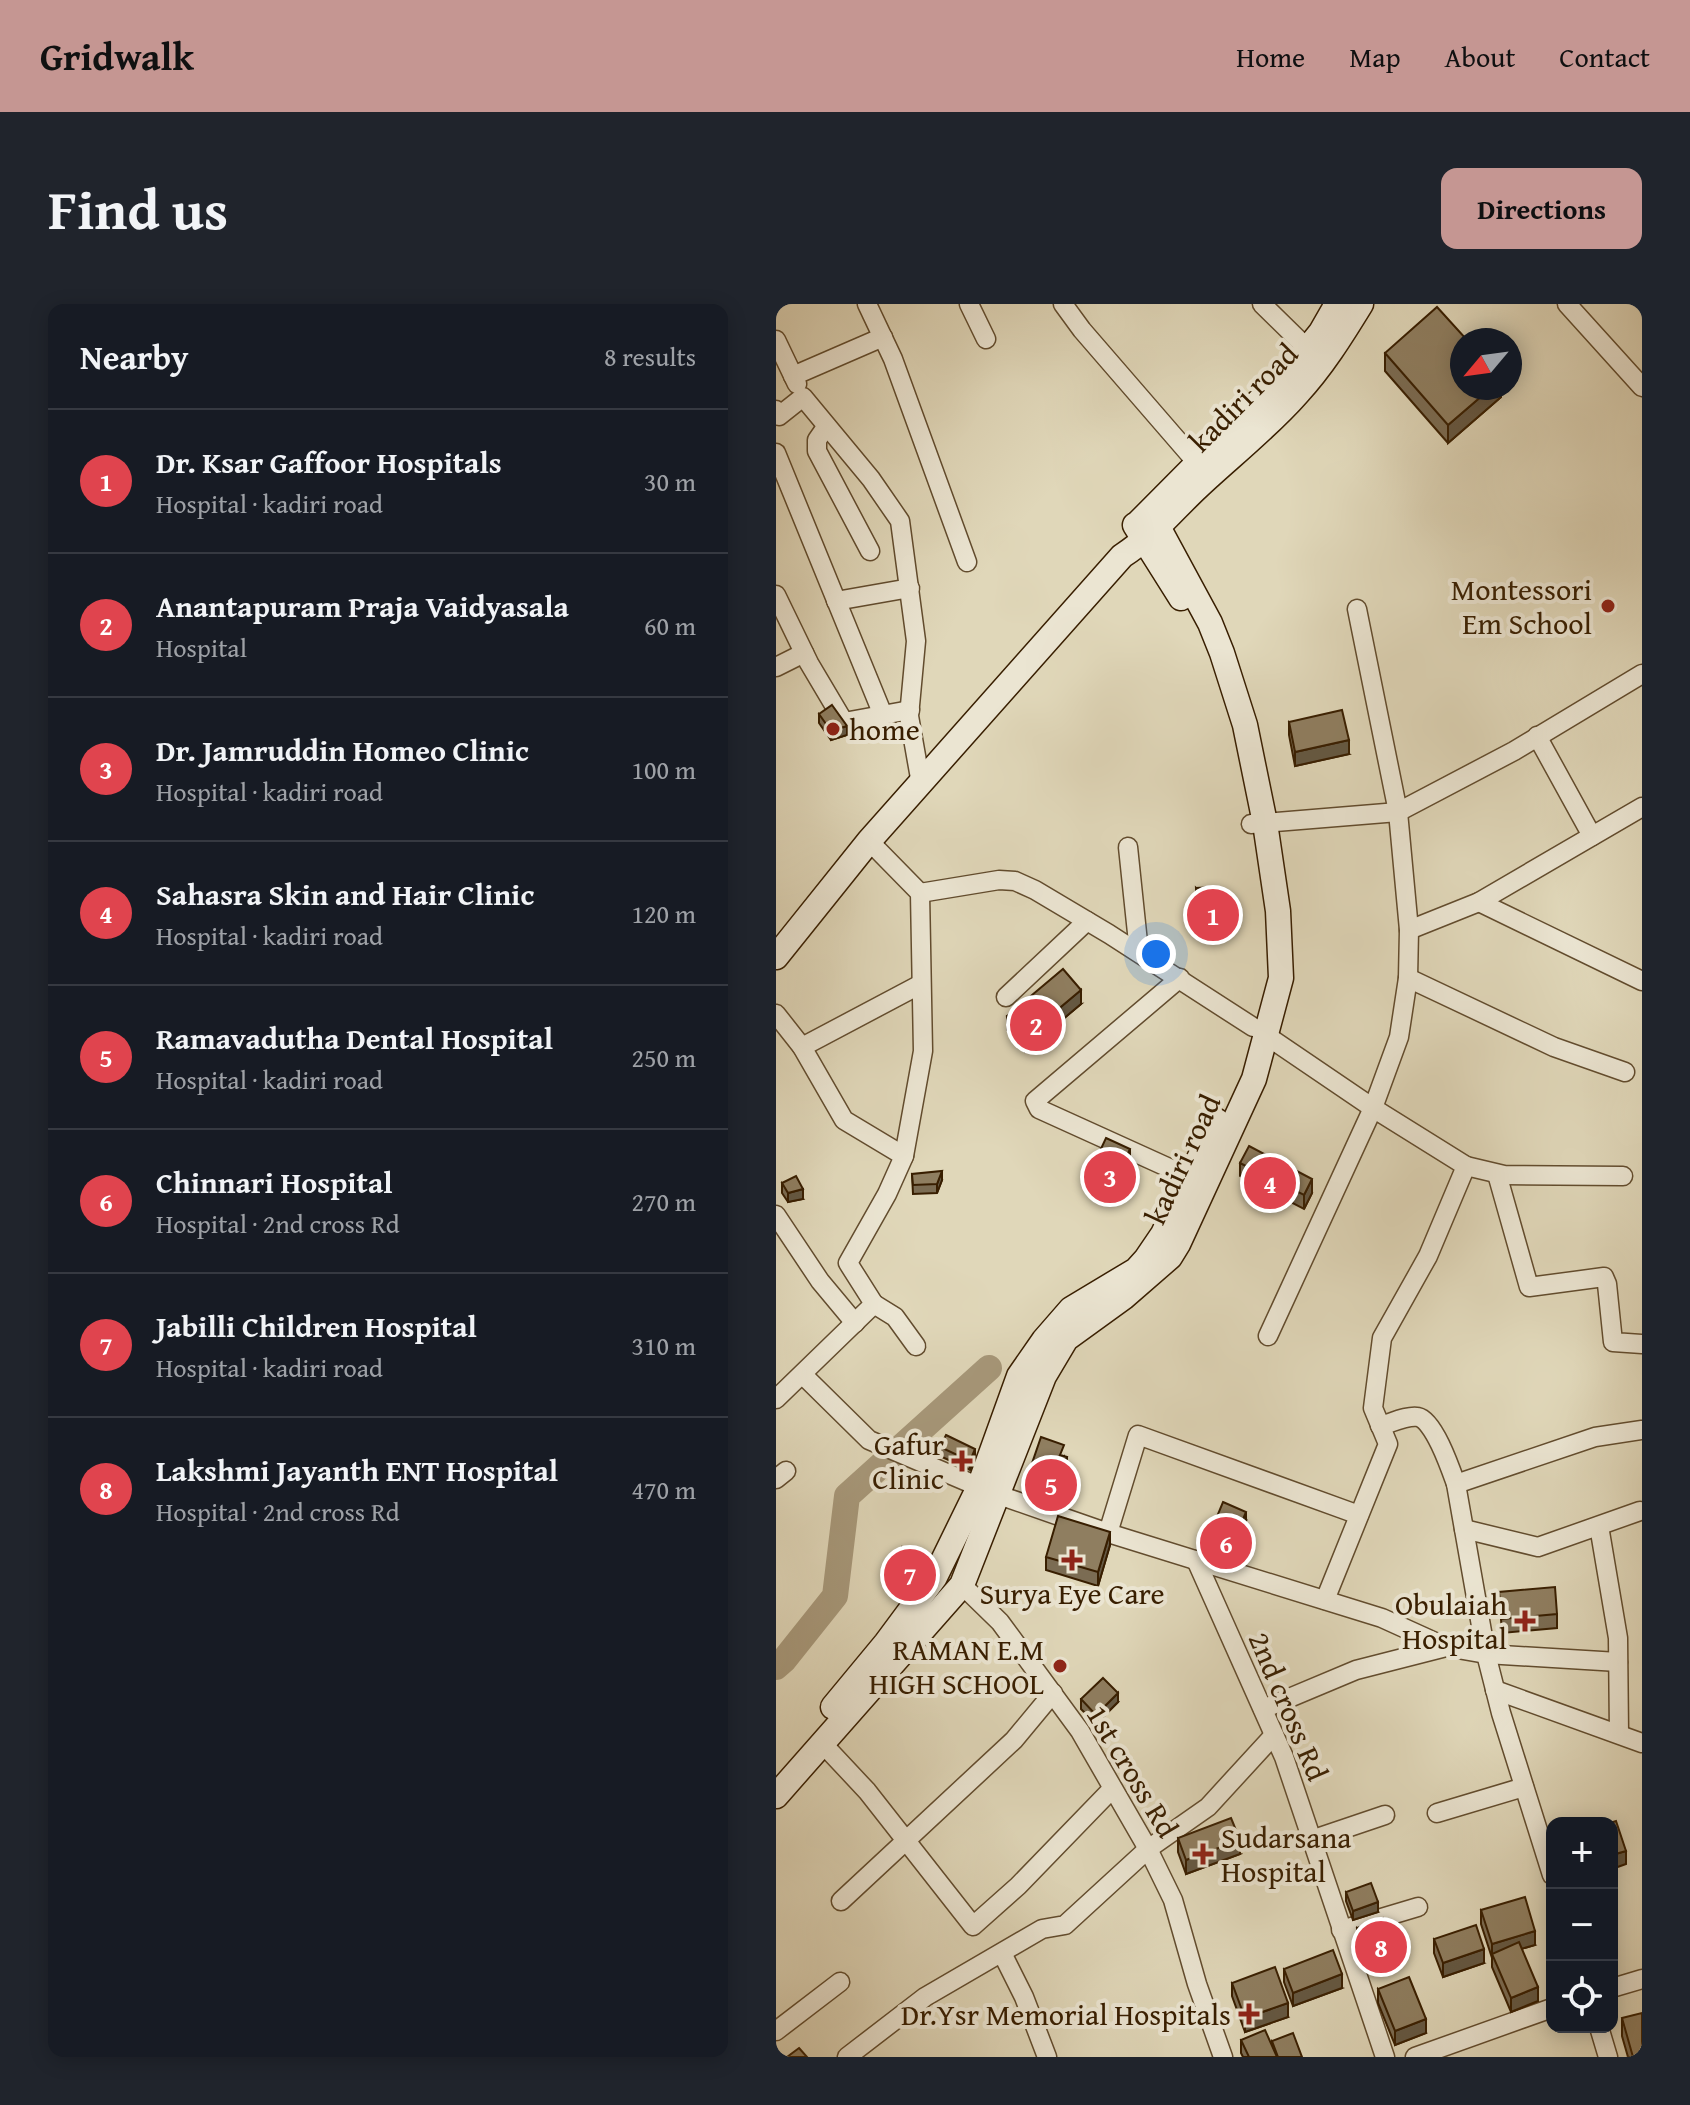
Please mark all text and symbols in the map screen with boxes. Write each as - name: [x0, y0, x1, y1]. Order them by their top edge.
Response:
- text: Gridwalk: [40, 28, 194, 84]
- text: Home: [1236, 36, 1305, 77]
- text: Map: [1349, 36, 1401, 77]
- text: About: [1445, 36, 1515, 77]
- text: Contact: [1559, 36, 1650, 77]
- text: Find us: [48, 167, 228, 250]
- button: Directions: [1441, 168, 1642, 249]
- north arrow: [1450, 328, 1522, 400]
- text: Nearby: [80, 332, 189, 381]
- street label: kadiri road: [1178, 332, 1308, 462]
- text: 8 results: [604, 337, 696, 376]
- text: Dr. Ksar Gaffoor Hospitals: [156, 440, 502, 484]
- text: 1: [99, 462, 113, 501]
- text: 30 m: [644, 462, 696, 501]
- text: Hospital · kadiri road: [156, 484, 383, 523]
- place label: Montessori Em School: [1451, 567, 1592, 645]
- text: Anantapuram Praja Vaidyasala: [156, 584, 569, 628]
- marker: Montessori Em School: [1599, 597, 1617, 615]
- text: 2: [99, 606, 113, 645]
- text: 60 m: [644, 606, 696, 645]
- text: Hospital: [156, 628, 247, 667]
- place label: home: [849, 707, 920, 751]
- marker: home: [824, 720, 842, 738]
- text: Dr. Jamruddin Homeo Clinic: [156, 728, 529, 772]
- text: 3: [99, 750, 113, 789]
- text: 100 m: [631, 750, 696, 789]
- text: Hospital · kadiri road: [156, 772, 383, 811]
- text: Sahasra Skin and Hair Clinic: [156, 872, 534, 916]
- pin: 1: [1187, 885, 1239, 945]
- text: 4: [99, 894, 113, 933]
- text: 120 m: [631, 894, 696, 933]
- text: Hospital · kadiri road: [156, 916, 383, 955]
- your location: [1136, 934, 1176, 974]
- pin: 2: [1010, 995, 1062, 1055]
- text: Ramavadutha Dental Hospital: [156, 1016, 553, 1060]
- text: 5: [99, 1038, 113, 1077]
- text: 250 m: [631, 1038, 696, 1077]
- text: Hospital · kadiri road: [156, 1060, 383, 1099]
- street label: kadiri road: [1133, 1087, 1231, 1231]
- pin: 3: [1084, 1147, 1136, 1207]
- pin: 4: [1244, 1153, 1296, 1213]
- text: Chinnari Hospital: [156, 1160, 393, 1204]
- text: 6: [99, 1182, 113, 1221]
- text: 270 m: [631, 1182, 696, 1221]
- text: Hospital · 2nd cross Rd: [156, 1204, 400, 1243]
- text: Jabilli Children Hospital: [156, 1304, 477, 1348]
- text: 7: [99, 1326, 113, 1365]
- text: 310 m: [631, 1326, 696, 1365]
- text: Hospital · kadiri road: [156, 1348, 383, 1387]
- place label: Gafur Clinic: [872, 1422, 944, 1500]
- text: Lakshmi Jayanth ENT Hospital: [156, 1448, 558, 1492]
- marker: Gafur Clinic: [951, 1450, 973, 1472]
- pin: 5: [1025, 1455, 1077, 1515]
- text: 8: [99, 1470, 113, 1509]
- text: 470 m: [631, 1470, 696, 1509]
- text: Hospital · 2nd cross Rd: [156, 1492, 400, 1531]
- pin: 6: [1200, 1513, 1252, 1573]
- pin: 7: [884, 1545, 936, 1605]
- marker: Surya Eye Care: [1061, 1549, 1083, 1571]
- place label: Surya Eye Care: [979, 1571, 1165, 1615]
- place label: Obulaiah Hospital: [1395, 1582, 1507, 1660]
- marker: Obulaiah Hospital: [1514, 1610, 1536, 1632]
- street label: 2nd cross Rd: [1238, 1625, 1340, 1787]
- place label: RAMAN E.M HIGH SCHOOL: [869, 1627, 1044, 1705]
- marker: RAMAN E.M HIGH SCHOOL: [1051, 1657, 1069, 1675]
- street label: 1st cross Rd: [1076, 1696, 1190, 1846]
- place label: Sudarsana Hospital: [1221, 1815, 1352, 1893]
- map controls: [1546, 1817, 1618, 2033]
- button: +: [1546, 1817, 1618, 1889]
- marker: Sudarsana Hospital: [1192, 1843, 1214, 1865]
- button: −: [1546, 1889, 1618, 1961]
- pin: 8: [1355, 1917, 1407, 1977]
- button: locate: [1546, 1961, 1618, 2033]
- place label: Dr.Ysr Memorial Hospitals: [901, 1992, 1231, 2036]
- marker: Dr.Ysr Memorial Hospitals: [1238, 2003, 1260, 2025]

